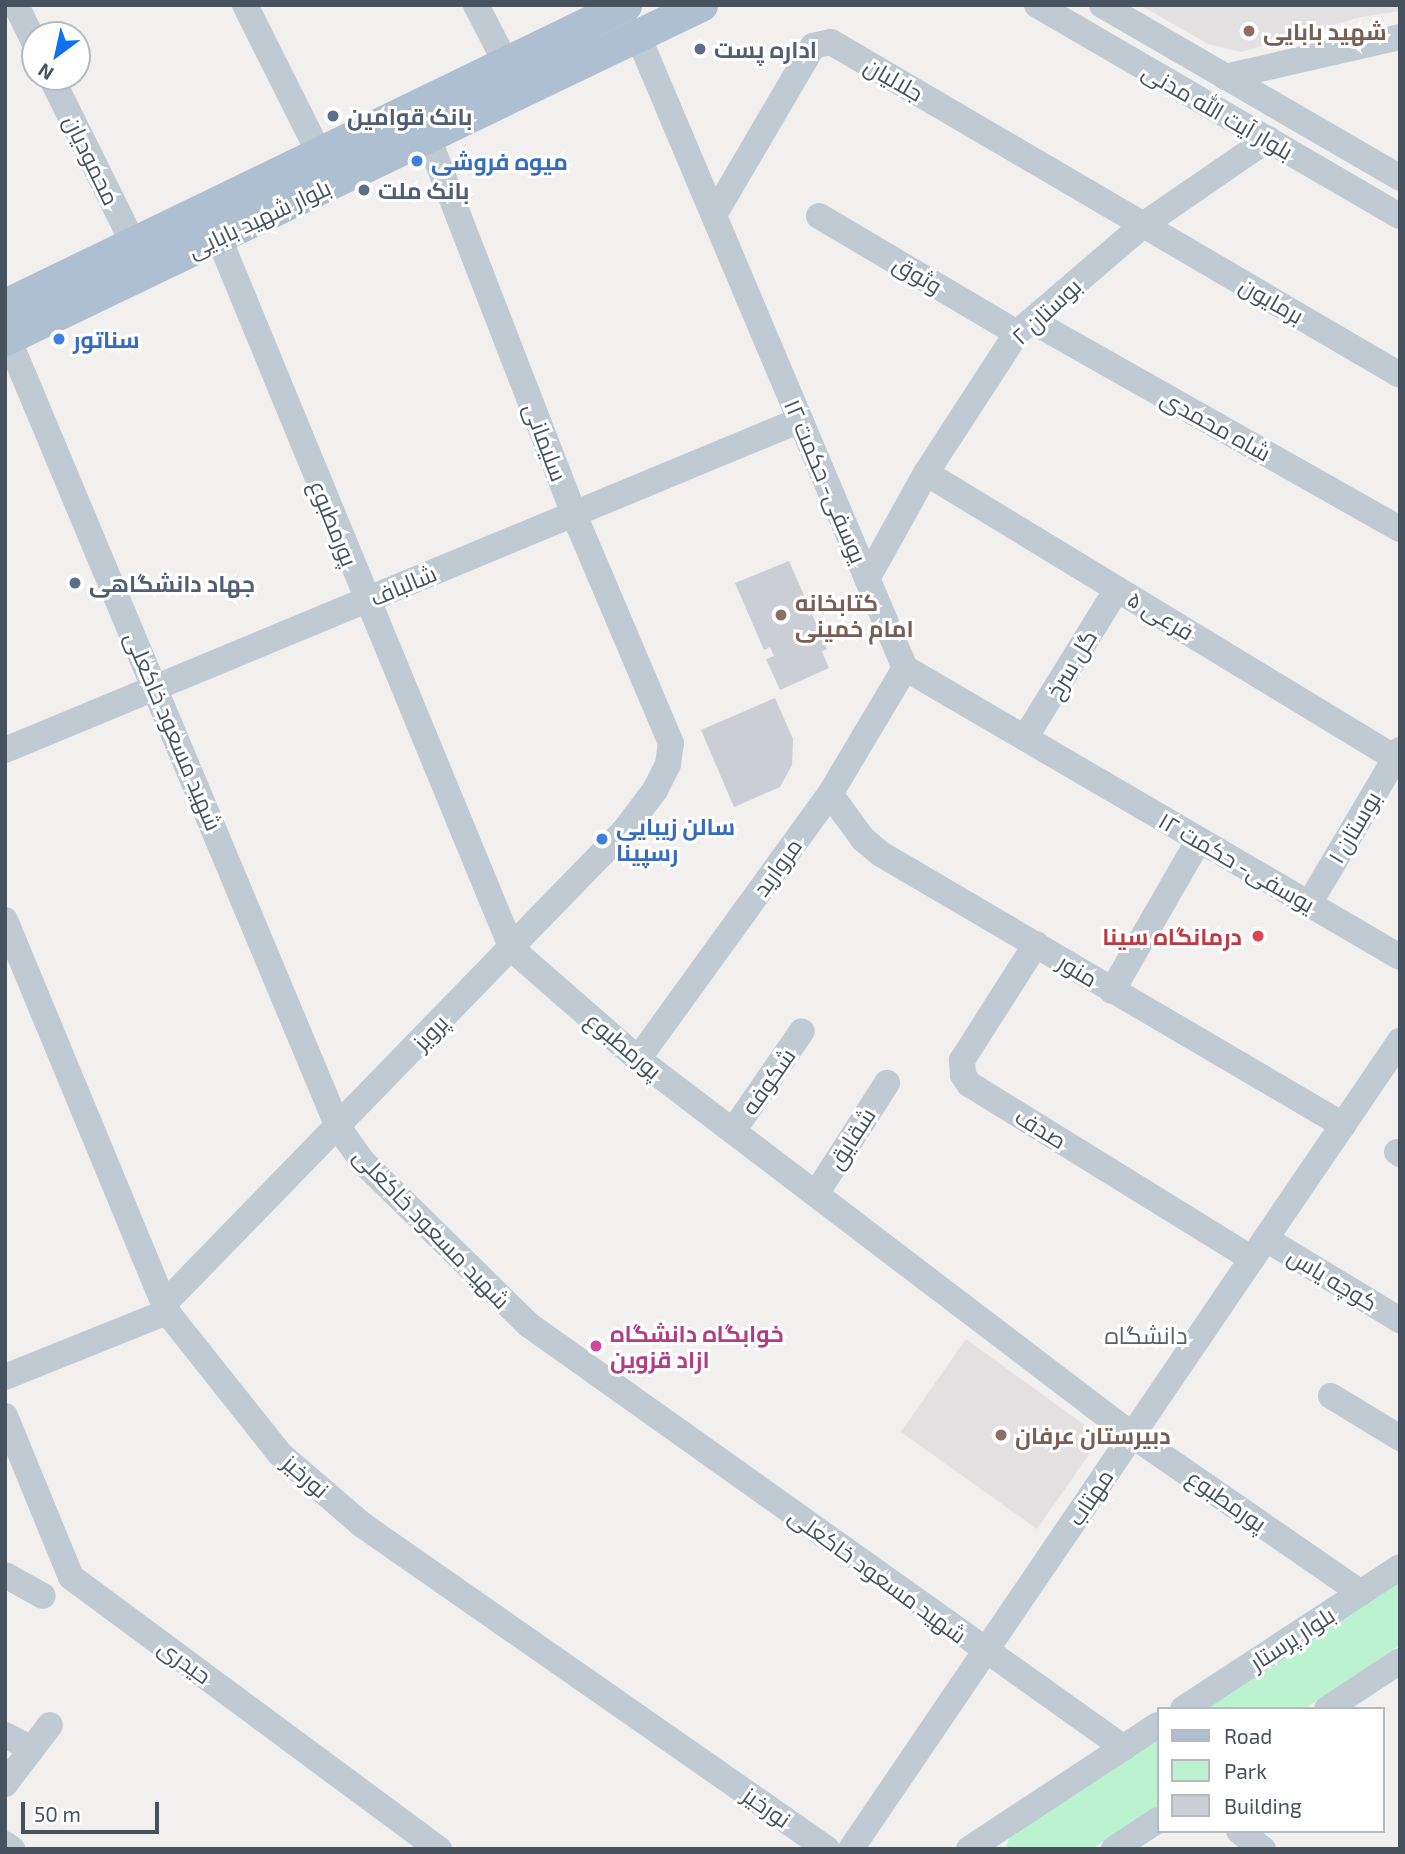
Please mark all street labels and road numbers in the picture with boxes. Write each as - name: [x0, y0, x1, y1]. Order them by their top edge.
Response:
- street label: جلالیان: [860, 51, 928, 107]
- street label: بلوار آیت الله مدنی: [1138, 57, 1298, 165]
- street label: محمودیان: [58, 110, 126, 210]
- street label: بلوار شهید بابایی: [183, 173, 335, 263]
- street label: وثوق: [889, 249, 947, 299]
- street label: برمایون: [1235, 271, 1309, 329]
- street label: بوستان ۲: [1006, 272, 1086, 350]
- street label: شاه محمدی: [1156, 383, 1276, 467]
- street label: یوسفی- حکمت ۱۲: [779, 395, 873, 567]
- street label: سلیمانی: [518, 399, 574, 485]
- street label: پورمطبوع: [304, 476, 364, 570]
- street label: شالباف: [366, 559, 440, 611]
- street label: فرعی ۵: [1123, 585, 1199, 645]
- street label: گل سرخ: [1040, 624, 1102, 704]
- street label: شهید مسعود خاکعلی: [120, 628, 228, 834]
- street label: بوستان ۱: [1322, 786, 1386, 868]
- street label: یوسفی- حکمت ۱۲: [1154, 806, 1320, 918]
- street label: مروارید: [747, 833, 807, 901]
- street label: منور: [1053, 948, 1103, 992]
- street label: پورمطبوع: [581, 1005, 667, 1085]
- street label: پرویز: [407, 1009, 453, 1055]
- street label: شکوفه: [735, 1042, 801, 1120]
- street label: شقایق: [821, 1102, 881, 1174]
- street label: صدف: [1010, 1102, 1072, 1154]
- street label: شهید مسعود خاکعلی: [348, 1142, 516, 1314]
- street label: کوچه یاس: [1283, 1242, 1383, 1316]
- street label: نورخیز: [277, 1449, 335, 1503]
- street label: پورمطبوع: [1182, 1463, 1272, 1537]
- street label: مهتاب: [1061, 1464, 1119, 1530]
- street label: شهید مسعود خاکعلی: [784, 1501, 972, 1649]
- street label: بلوار پرستار: [1244, 1600, 1340, 1676]
- street label: حیدری: [153, 1633, 217, 1689]
- street label: نورخیز: [738, 1781, 796, 1833]

